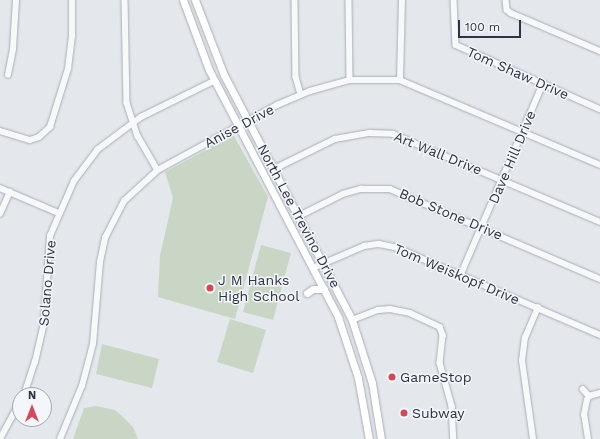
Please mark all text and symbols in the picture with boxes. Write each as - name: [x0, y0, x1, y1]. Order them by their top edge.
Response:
- scale bar: [460, 12, 523, 38]
- text: 100 m: [465, 20, 500, 34]
- street label: Tom Shaw Drive: [464, 43, 572, 103]
- street label: Anise Drive: [201, 101, 277, 151]
- street label: Dave Hill Drive: [485, 108, 539, 206]
- street label: Art Wall Drive: [391, 128, 485, 178]
- street label: North Lee Trevino Drive: [254, 141, 344, 291]
- street label: Bob Stone Drive: [397, 185, 505, 243]
- street label: Solano Drive: [35, 239, 59, 327]
- street label: Tom Weiskopf Drive: [391, 240, 523, 308]
- place label: J M Hanks High School: [218, 272, 299, 304]
- marker: J M Hanks High School: [205, 283, 215, 293]
- place label: GameStop: [400, 369, 471, 385]
- marker: GameStop: [387, 372, 397, 382]
- north arrow: [12, 387, 52, 427]
- text: N: [28, 389, 36, 402]
- place label: Subway: [412, 405, 464, 421]
- marker: Subway: [399, 408, 409, 418]

